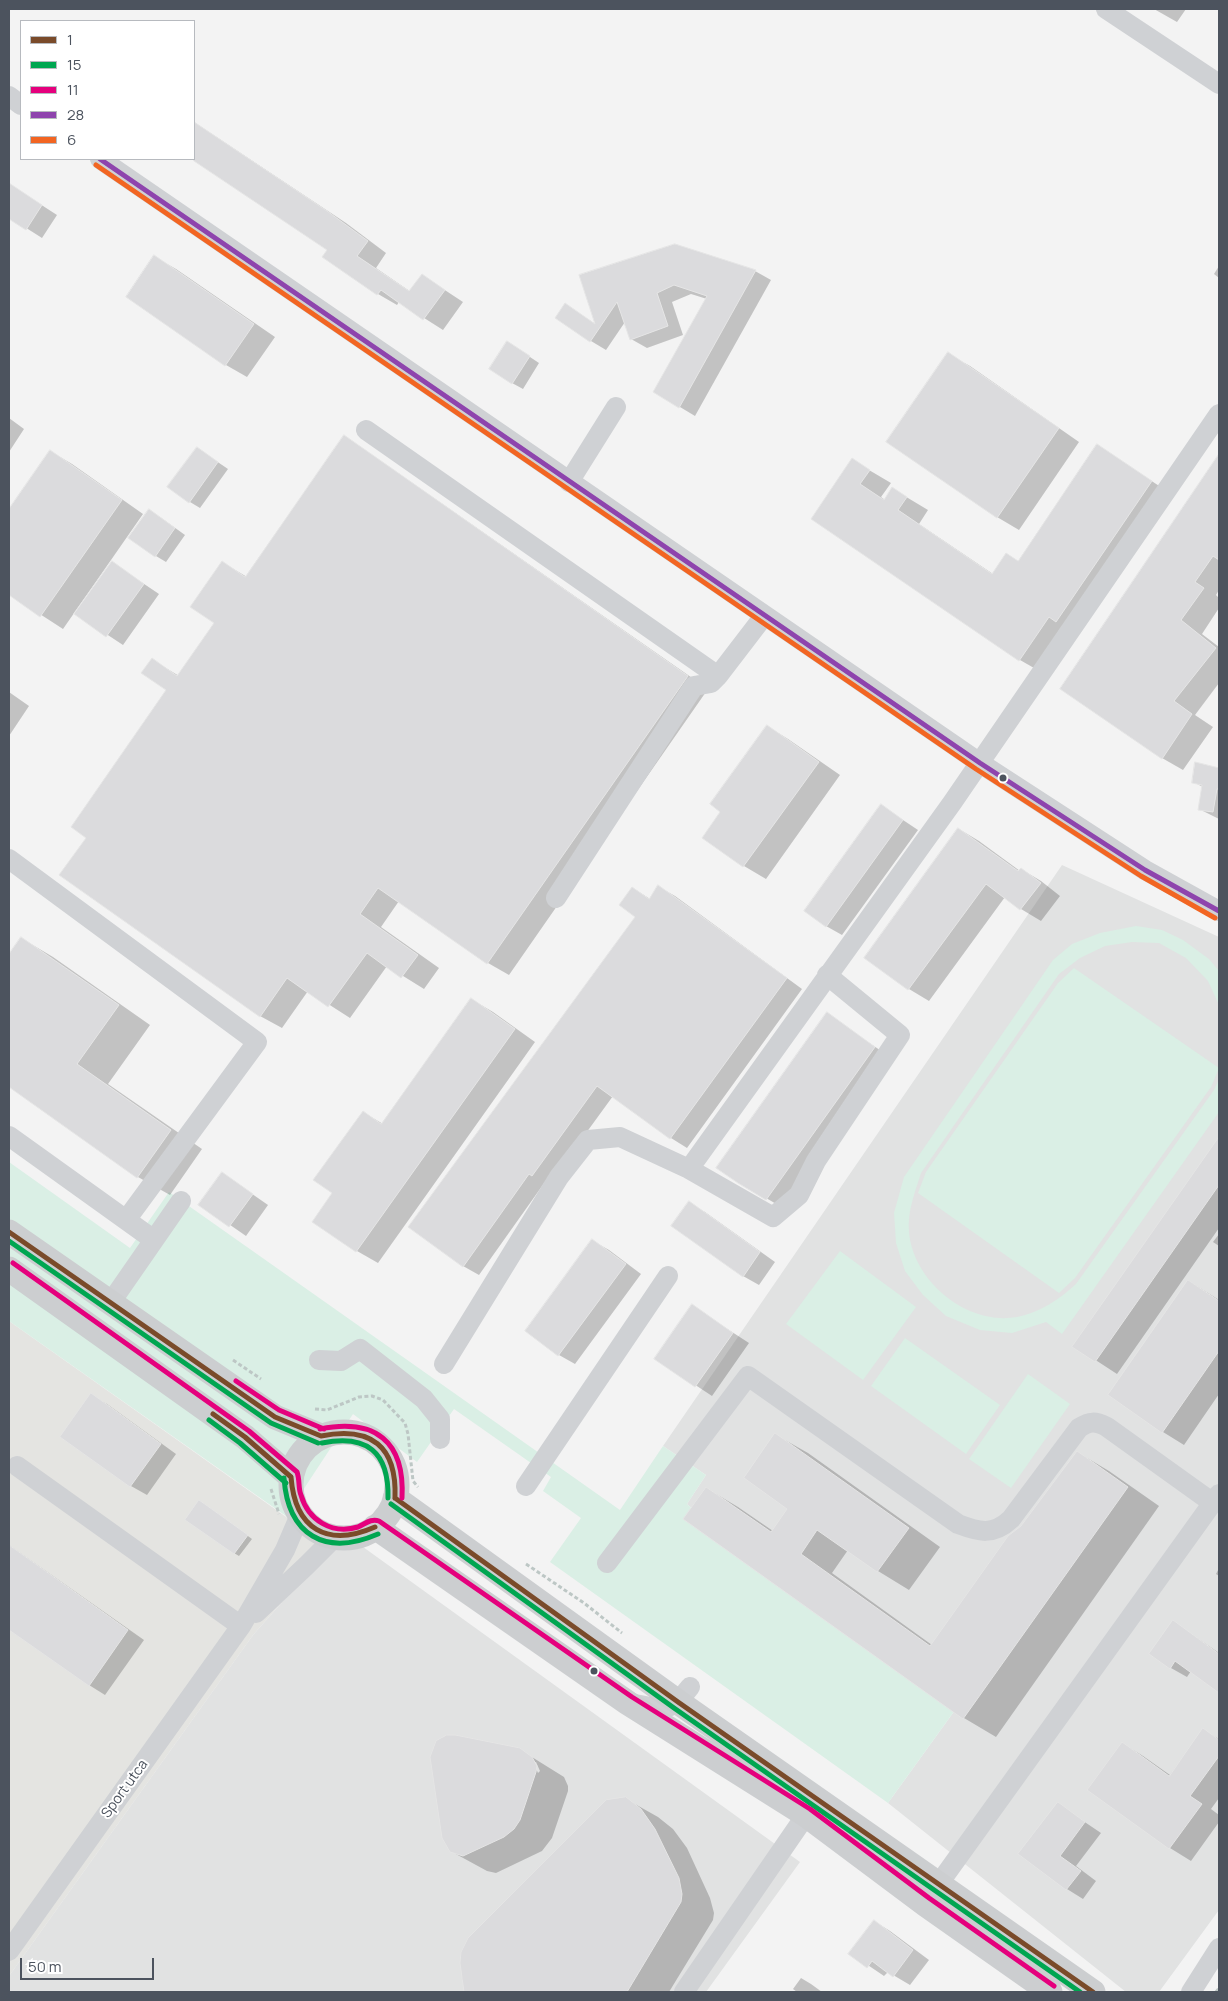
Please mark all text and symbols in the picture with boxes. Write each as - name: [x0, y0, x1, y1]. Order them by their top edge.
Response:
- legend: [20, 20, 195, 160]
- text: 1: [67, 29, 73, 50]
- text: 15: [67, 54, 82, 75]
- text: 11: [67, 79, 79, 100]
- text: 28: [67, 104, 84, 125]
- text: 6: [67, 129, 76, 150]
- unlabelled marker: [998, 773, 1008, 783]
- unlabelled marker: [589, 1666, 599, 1676]
- street label: Sport utca: [98, 1757, 152, 1821]
- scale bar: [22, 1948, 156, 1980]
- text: 50 m: [28, 1956, 62, 1977]

